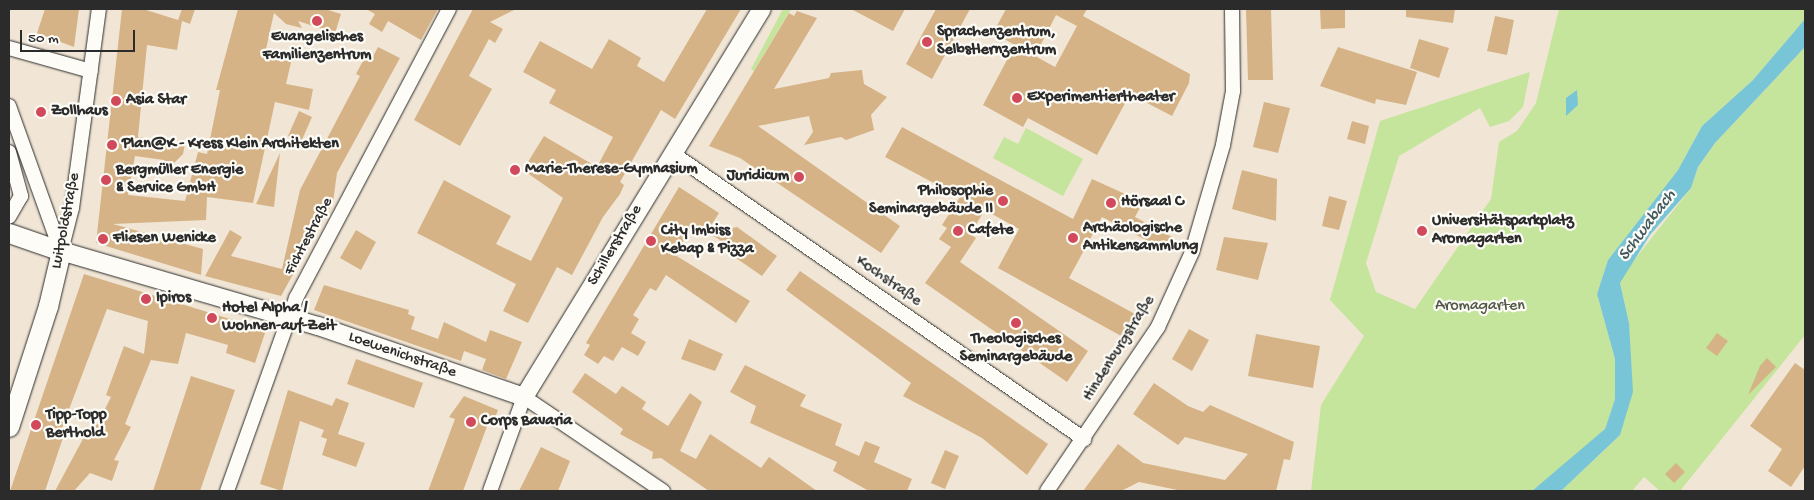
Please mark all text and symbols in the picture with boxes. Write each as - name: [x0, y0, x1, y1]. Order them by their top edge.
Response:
- marker: Evangelisches Familienzentrum: [311, 15, 323, 27]
- scale bar: [22, 20, 138, 52]
- place label: Sprachenzentrum, Selbstlernzentrum: [937, 23, 1056, 61]
- place label: Evangelisches Familienzentrum: [263, 28, 371, 66]
- text: 50 m: [28, 30, 59, 48]
- marker: Sprachenzentrum, Selbstlernzentrum: [921, 36, 933, 48]
- place label: Experimentiertheater: [1027, 88, 1175, 108]
- place label: Asia Star: [126, 91, 186, 111]
- marker: Experimentiertheater: [1011, 92, 1023, 104]
- marker: Asia Star: [110, 95, 122, 107]
- place label: Zollhaus: [51, 102, 108, 122]
- marker: Zollhaus: [35, 106, 47, 118]
- place label: Plan@K - Kress Klein Architekten: [122, 135, 339, 155]
- marker: Plan@K - Kress Klein Architekten: [106, 139, 118, 151]
- place label: Marie-Therese-Gymnasium: [525, 160, 698, 180]
- place label: Bergmüller Energie & Service GmbH: [116, 161, 243, 199]
- marker: Marie-Therese-Gymnasium: [509, 164, 521, 176]
- place label: Juridicum: [727, 167, 789, 187]
- street label: Luitpoldstraße: [48, 171, 86, 271]
- marker: Juridicum: [793, 171, 805, 183]
- marker: Bergmüller Energie & Service GmbH: [100, 174, 112, 186]
- place label: Philosophie Seminargebäude II: [869, 182, 993, 220]
- water label: Schwabach: [1614, 186, 1682, 266]
- place label: Hörsaal C: [1121, 193, 1184, 213]
- street label: Fichtestraße: [281, 195, 339, 279]
- marker: Philosophie Seminargebäude II: [997, 195, 1009, 207]
- marker: Hörsaal C: [1105, 197, 1117, 209]
- street label: Schillerstraße: [584, 202, 648, 290]
- place label: Universitätsparkplatz Aromagarten: [1432, 212, 1574, 250]
- place label: Archäologische Antikensammlung: [1083, 219, 1198, 257]
- place label: Cafete: [968, 221, 1014, 241]
- place label: City Imbiss Kebap & Pizza: [661, 222, 754, 260]
- marker: Cafete: [952, 225, 964, 237]
- marker: Universitätsparkplatz Aromagarten: [1416, 225, 1428, 237]
- place label: Fliesen Wenicke: [113, 229, 216, 249]
- marker: Archäologische Antikensammlung: [1067, 232, 1079, 244]
- marker: Fliesen Wenicke: [97, 233, 109, 245]
- marker: City Imbiss Kebap & Pizza: [645, 235, 657, 247]
- street label: Kochstraße: [851, 252, 925, 312]
- place label: Ipiros: [156, 289, 191, 309]
- marker: Ipiros: [140, 293, 152, 305]
- street label: Hindenburgstraße: [1080, 293, 1160, 405]
- park label: Aromagarten: [1435, 297, 1525, 317]
- place label: Hotel Alpha / Wohnen-auf-Zeit: [222, 299, 336, 337]
- marker: Hotel Alpha / Wohnen-auf-Zeit: [206, 312, 218, 324]
- marker: Theologisches Seminargebäude: [1010, 317, 1022, 329]
- street label: Loewenichstraße: [345, 329, 459, 383]
- place label: Theologisches Seminargebäude: [960, 330, 1072, 368]
- place label: Tipp-Topp Berthold: [46, 406, 107, 444]
- place label: Corps Bavaria: [481, 412, 572, 432]
- marker: Corps Bavaria: [465, 416, 477, 428]
- marker: Tipp-Topp Berthold: [30, 419, 42, 431]

